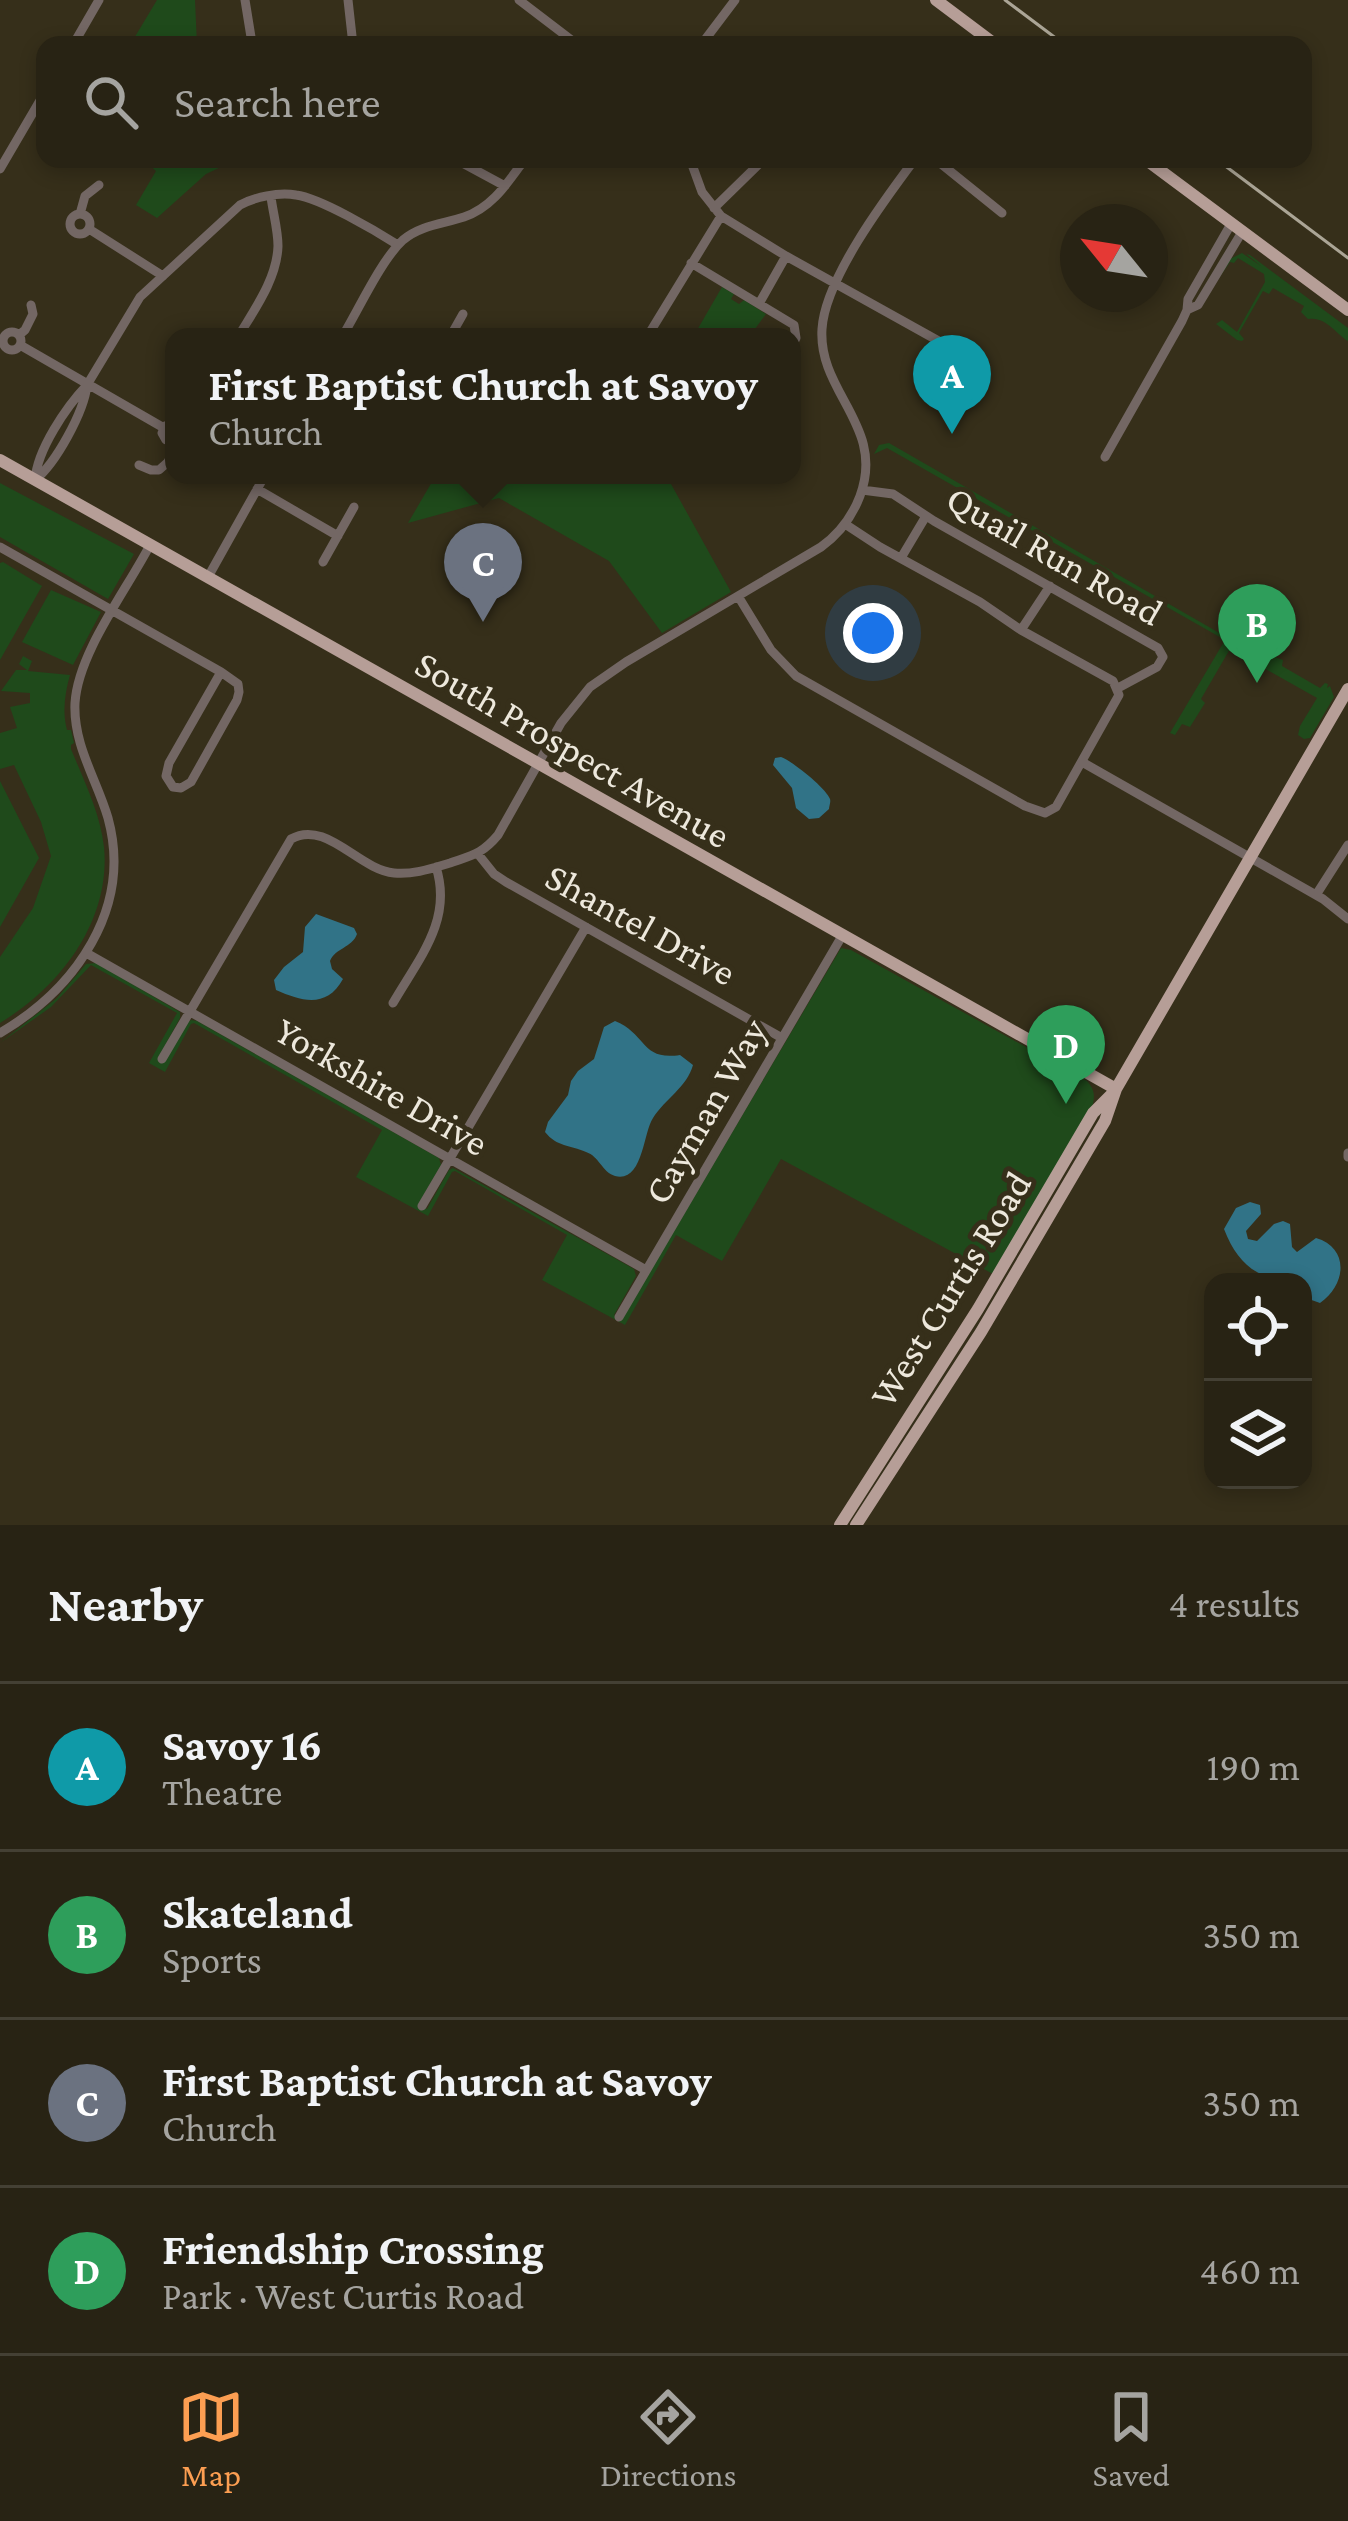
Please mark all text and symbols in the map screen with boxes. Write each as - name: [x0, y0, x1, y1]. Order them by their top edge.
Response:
- search box: [36, 36, 1312, 168]
- icon: search: [78, 69, 144, 135]
- text: Search here: [174, 77, 381, 127]
- north arrow: [1060, 204, 1168, 312]
- popup: [165, 328, 801, 484]
- pin: A: [913, 335, 991, 434]
- text: First Baptist Church at Savoy: [208, 360, 758, 410]
- text: Church: [208, 410, 323, 453]
- street label: Quail Run Road: [940, 476, 1170, 634]
- pin: C: [444, 523, 522, 622]
- pin: B: [1218, 584, 1296, 683]
- your location: [843, 603, 903, 663]
- street label: South Prospect Avenue: [408, 641, 738, 857]
- street label: Shantel Drive: [539, 854, 743, 994]
- pin: D: [1027, 1005, 1105, 1104]
- street label: Yorkshire Drive: [268, 1008, 496, 1164]
- street label: Cayman Way: [635, 1010, 777, 1212]
- street label: West Curtis Road: [860, 1164, 1040, 1414]
- map controls: [1204, 1273, 1312, 1489]
- button: locate: [1204, 1273, 1312, 1381]
- button: layers: [1204, 1381, 1312, 1489]
- text: Nearby: [48, 1575, 203, 1632]
- text: 4 results: [1169, 1582, 1300, 1625]
- text: Savoy 16: [162, 1720, 322, 1770]
- text: A: [75, 1745, 99, 1788]
- text: 190 m: [1207, 1745, 1300, 1788]
- text: Theatre: [162, 1770, 282, 1813]
- text: Skateland: [162, 1888, 353, 1938]
- text: B: [76, 1913, 98, 1956]
- text: 350 m: [1202, 1913, 1300, 1956]
- text: Sports: [162, 1938, 262, 1981]
- text: First Baptist Church at Savoy: [162, 2056, 712, 2106]
- text: C: [75, 2081, 99, 2124]
- text: 350 m: [1202, 2081, 1300, 2124]
- text: Church: [162, 2106, 277, 2149]
- text: Friendship Crossing: [162, 2224, 544, 2274]
- text: D: [74, 2249, 100, 2292]
- text: 460 m: [1200, 2249, 1300, 2292]
- text: Park · West Curtis Road: [162, 2274, 524, 2317]
- tab: Map: [178, 2384, 244, 2493]
- tab: Directions: [600, 2384, 737, 2493]
- tab: Saved: [1093, 2384, 1170, 2493]

